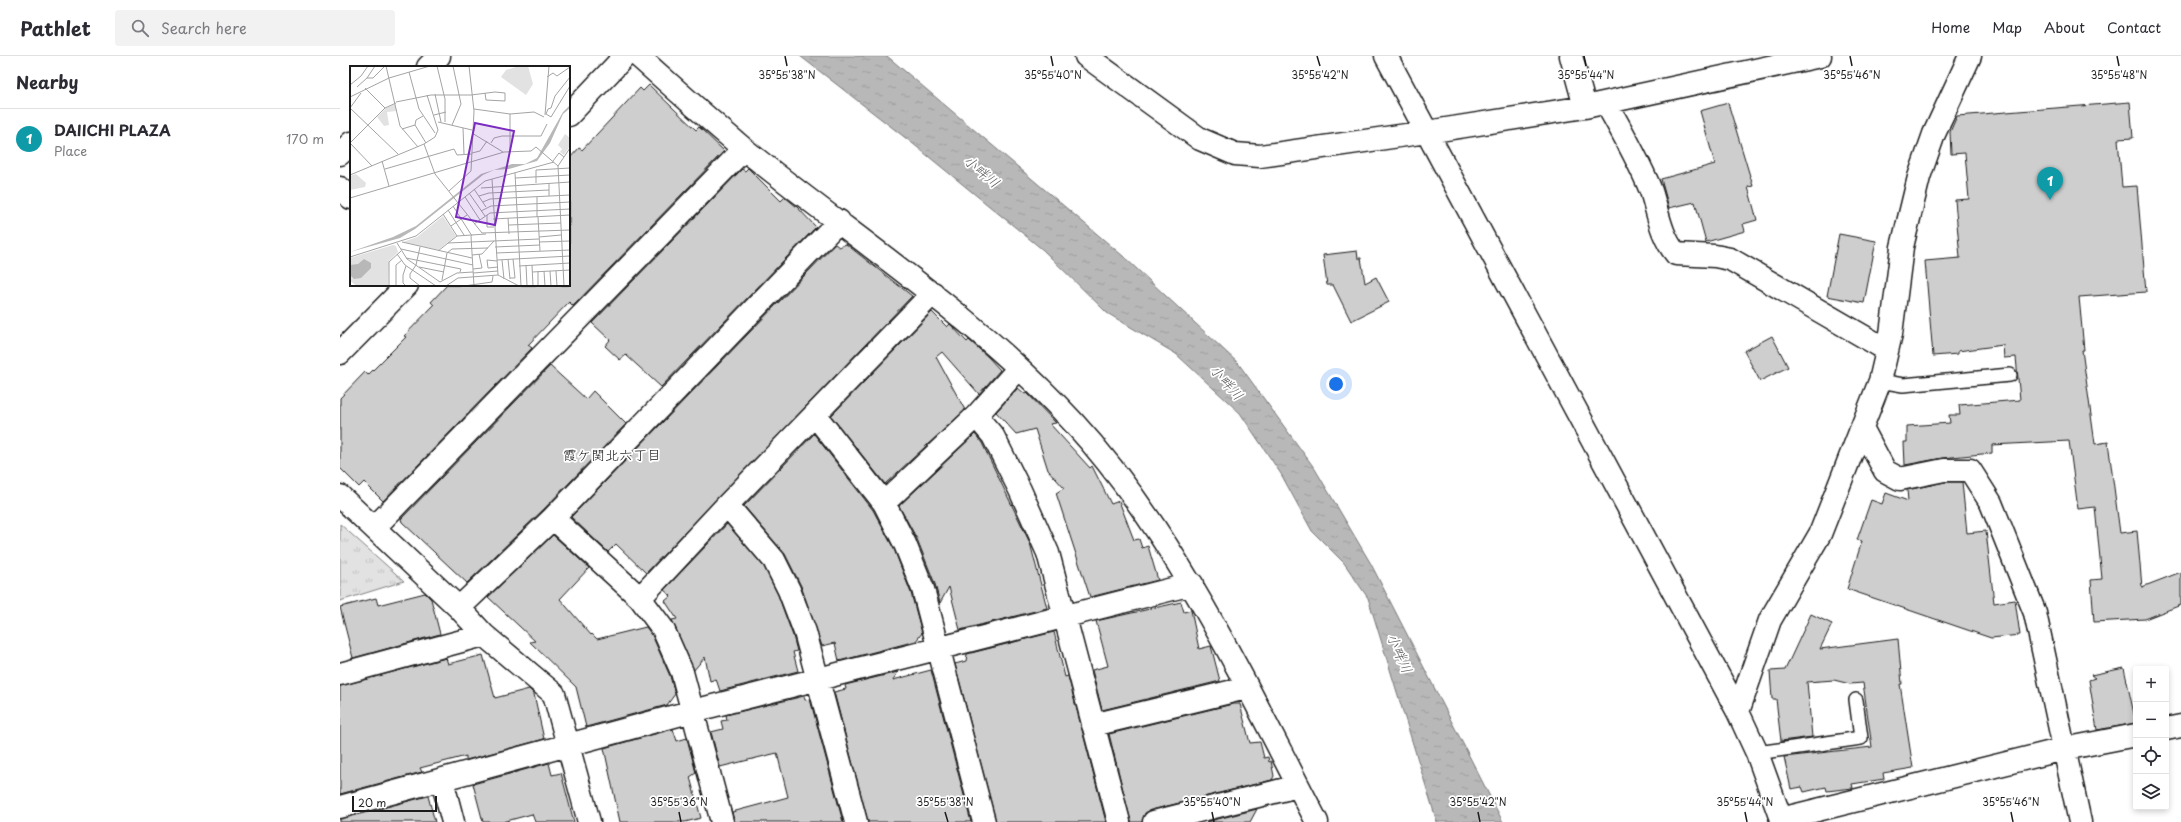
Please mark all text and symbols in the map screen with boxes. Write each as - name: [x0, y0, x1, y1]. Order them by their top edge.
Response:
- search box: [115, 10, 395, 46]
- text: Pathlet: [20, 14, 91, 42]
- text: Search here: [161, 16, 247, 39]
- icon: search: [129, 17, 151, 39]
- text: Home: [1931, 17, 1970, 38]
- text: Map: [1992, 17, 2022, 38]
- text: About: [2044, 17, 2085, 38]
- text: Contact: [2107, 17, 2161, 38]
- inset map: [350, 66, 570, 286]
- text: 35°55'38"N: [759, 67, 816, 82]
- text: 35°55'40"N: [1024, 67, 1082, 82]
- text: 35°55'42"N: [1292, 67, 1349, 82]
- text: 35°55'44"N: [1558, 67, 1615, 82]
- text: 35°55'46"N: [1823, 67, 1881, 82]
- text: 35°55'48"N: [2091, 67, 2147, 82]
- text: Nearby: [16, 69, 78, 95]
- text: DAIICHI PLAZA: [54, 118, 171, 141]
- text: 1: [26, 129, 32, 148]
- text: 170 m: [286, 129, 324, 148]
- text: Place: [54, 141, 87, 160]
- water label: 小畔川: [959, 149, 1005, 193]
- pin: 1: [2037, 167, 2063, 200]
- water label: 小畔川: [1205, 359, 1249, 405]
- your location: [1326, 374, 1346, 394]
- district label: 霞ケ関北六丁目: [563, 444, 661, 465]
- water label: 小畔川: [1382, 630, 1418, 676]
- map controls: [2133, 666, 2169, 810]
- button: +: [2133, 666, 2169, 702]
- button: −: [2133, 702, 2169, 738]
- button: locate: [2133, 738, 2169, 774]
- button: layers: [2133, 774, 2169, 810]
- scale bar: [352, 794, 437, 813]
- text: 20 m: [358, 794, 386, 811]
- text: 35°55'36"N: [650, 794, 708, 809]
- text: 35°55'38"N: [917, 794, 974, 809]
- text: 35°55'40"N: [1183, 794, 1241, 809]
- text: 35°55'42"N: [1450, 794, 1507, 809]
- text: 35°55'44"N: [1717, 794, 1774, 809]
- text: 35°55'46"N: [1982, 794, 2040, 809]

